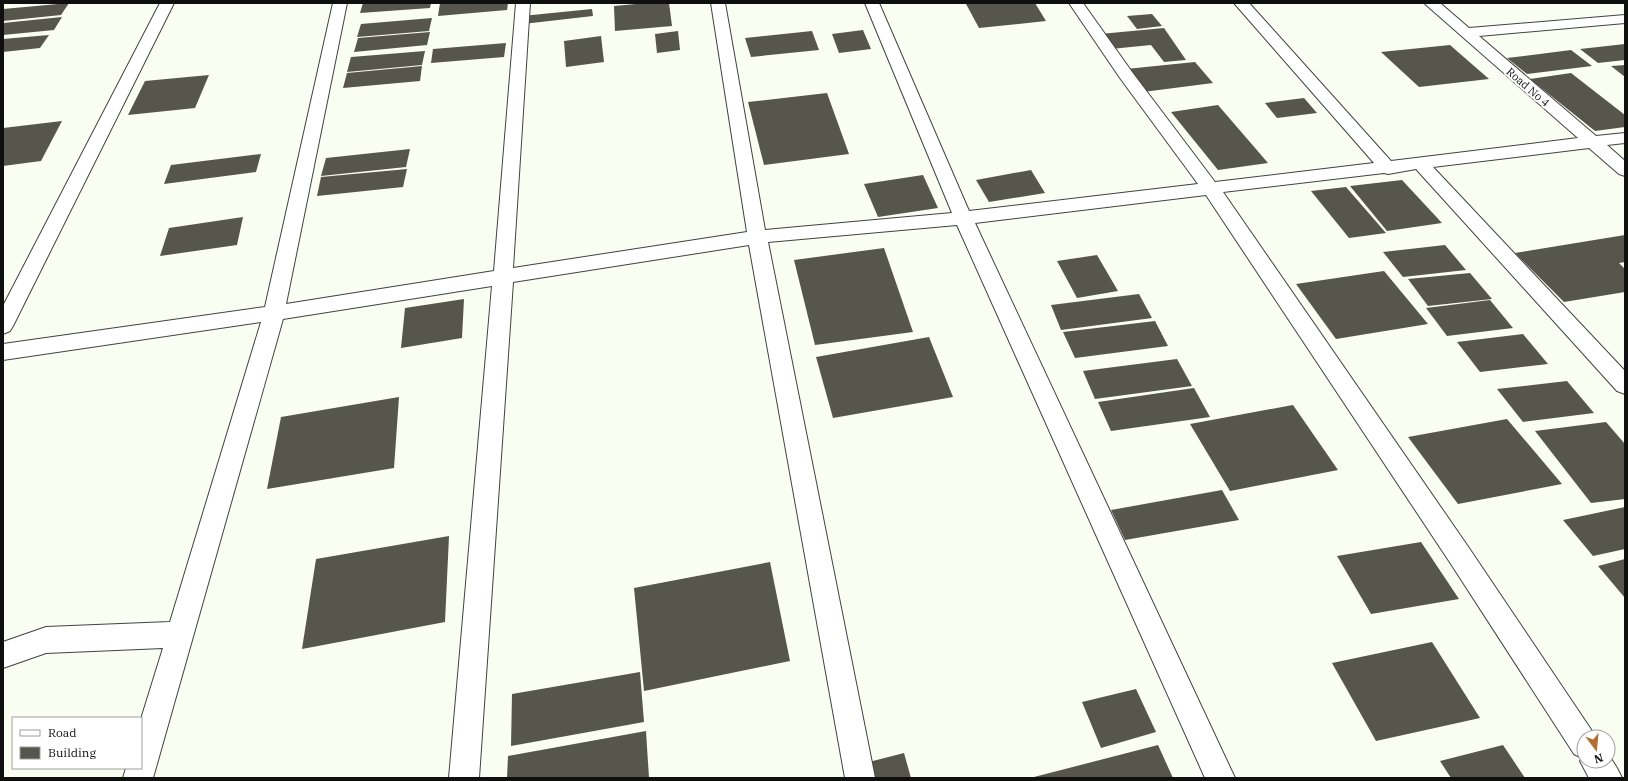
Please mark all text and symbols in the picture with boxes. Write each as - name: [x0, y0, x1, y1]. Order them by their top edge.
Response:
- street label: Road No 4: [1504, 64, 1553, 110]
- legend: [12, 717, 142, 769]
- text: Road: [48, 725, 77, 740]
- north arrow: [1576, 729, 1616, 769]
- text: Building: [48, 745, 96, 760]
- text: N: [1592, 751, 1605, 767]

